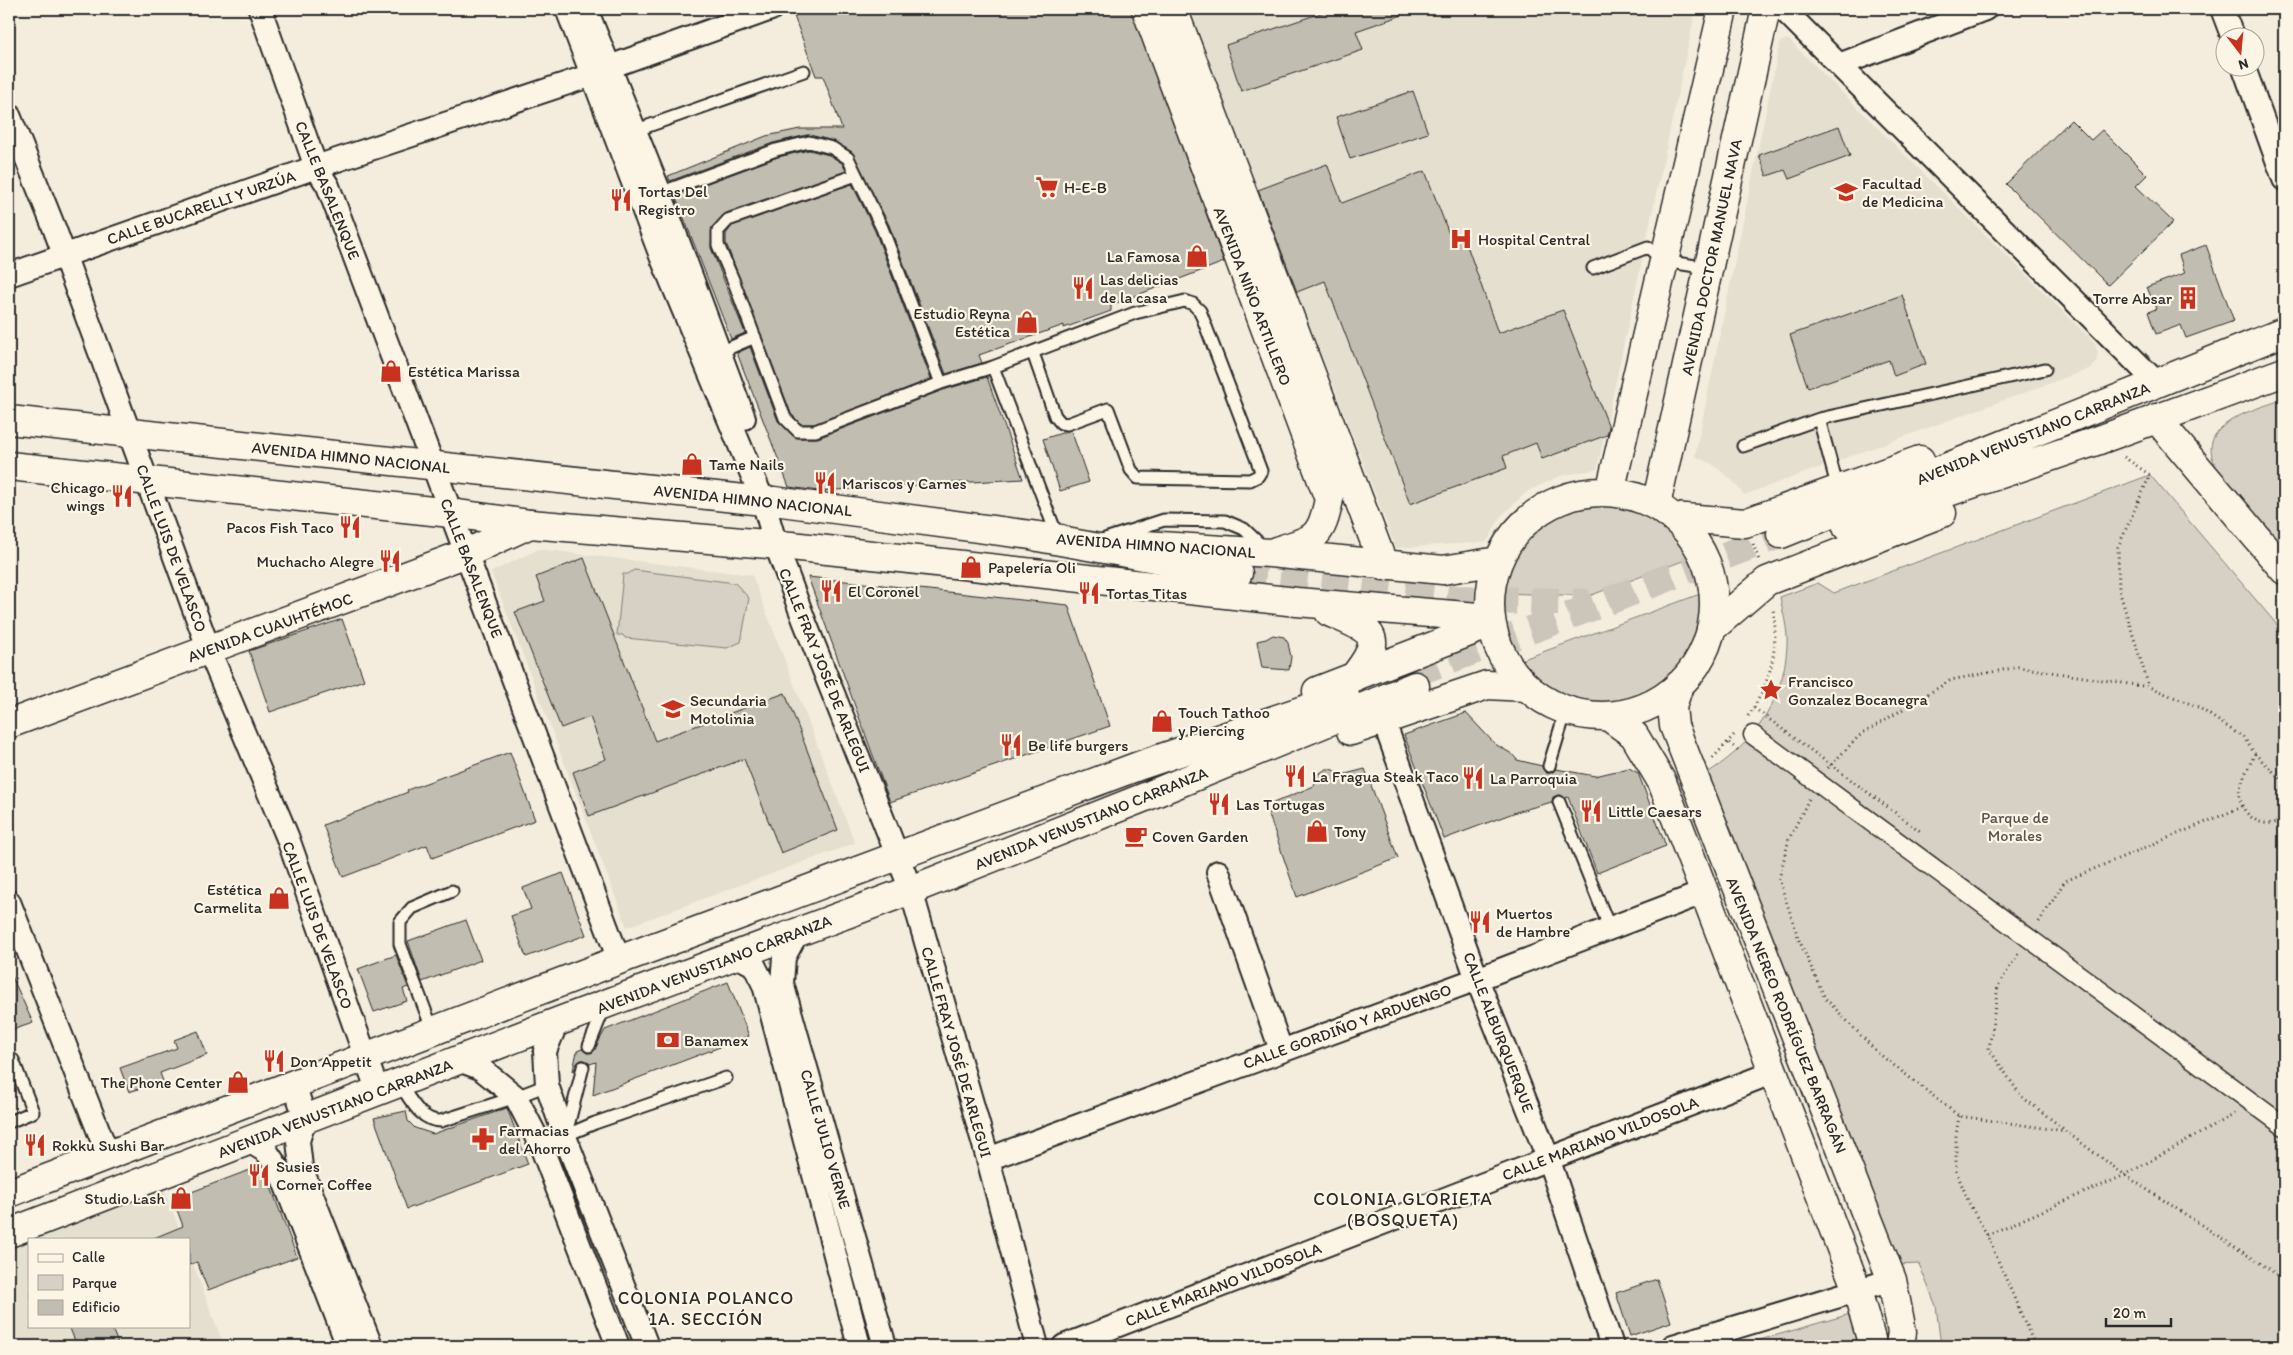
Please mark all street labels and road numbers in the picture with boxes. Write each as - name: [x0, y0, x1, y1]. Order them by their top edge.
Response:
- street label: CALLE BASALENQUE: [291, 118, 364, 262]
- street label: AVENIDA DOCTOR MANUEL NAVA: [1677, 137, 1746, 377]
- street label: CALLE BUCARELLI Y URZÚA: [104, 166, 298, 249]
- street label: AVENIDA NIÑO ARTILLERO: [1210, 204, 1295, 388]
- street label: AVENIDA VENUSTIANO CARRANZA: [1914, 378, 2152, 489]
- street label: AVENIDA HIMNO NACIONAL: [251, 438, 451, 477]
- street label: CALLE LUIS DE VELASCO: [132, 462, 211, 635]
- street label: AVENIDA HIMNO NACIONAL: [653, 481, 853, 520]
- street label: CALLE BASALENQUE: [436, 496, 507, 641]
- street label: AVENIDA HIMNO NACIONAL: [1056, 529, 1256, 562]
- street label: CALLE FRAY JOSÉ DE ARLEGUI: [775, 565, 874, 775]
- street label: AVENIDA CUAUHTÉMOC: [185, 589, 355, 666]
- street label: AVENIDA VENUSTIANO CARRANZA: [972, 763, 1210, 874]
- street label: CALLE LUIS DE VELASCO: [278, 839, 357, 1012]
- street label: AVENIDA NEREO RODRÍGUEZ BARRAGÁN: [1722, 874, 1851, 1156]
- street label: AVENIDA VENUSTIANO CARRANZA: [594, 911, 834, 1018]
- street label: CALLE FRAY JOSÉ DE ARLEGUI: [917, 944, 996, 1160]
- street label: CALLE ALBURQUERQUE: [1459, 949, 1538, 1115]
- street label: CALLE GORDIÑO Y ARDUENGO: [1240, 980, 1454, 1073]
- street label: AVENIDA VENUSTIANO CARRANZA: [215, 1055, 455, 1162]
- street label: CALLE JULIO VERNE: [796, 1067, 855, 1211]
- street label: CALLE MARIANO VILDOSOLA: [1499, 1092, 1701, 1185]
- street label: CALLE MARIANO VILDOSOLA: [1122, 1238, 1324, 1331]

